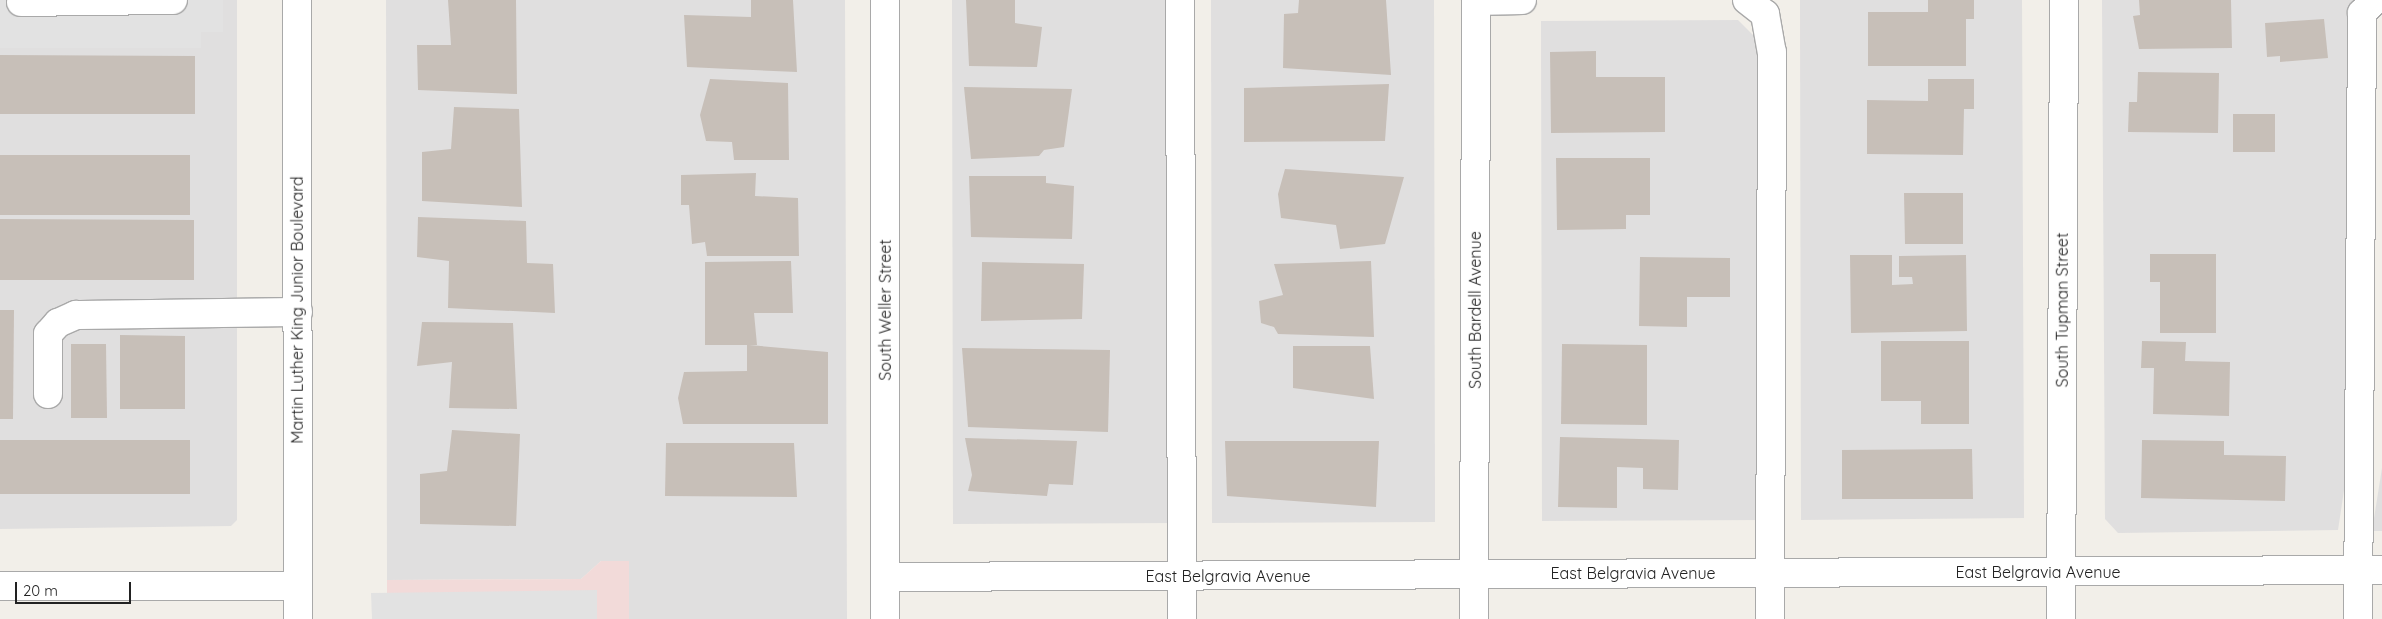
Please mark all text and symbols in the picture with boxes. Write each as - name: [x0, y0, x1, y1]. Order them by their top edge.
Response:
- street label: Martin Luther King Junior Boulevard: [287, 176, 307, 444]
- street label: South Bardell Avenue: [1465, 231, 1485, 389]
- street label: South Tupman Street: [2052, 233, 2072, 387]
- street label: South Weller Street: [875, 239, 895, 381]
- street label: East Belgravia Avenue: [1955, 562, 2121, 582]
- street label: East Belgravia Avenue: [1550, 563, 1716, 583]
- street label: East Belgravia Avenue: [1145, 566, 1311, 586]
- scale bar: [18, 572, 134, 604]
- text: 20 m: [23, 581, 58, 600]

